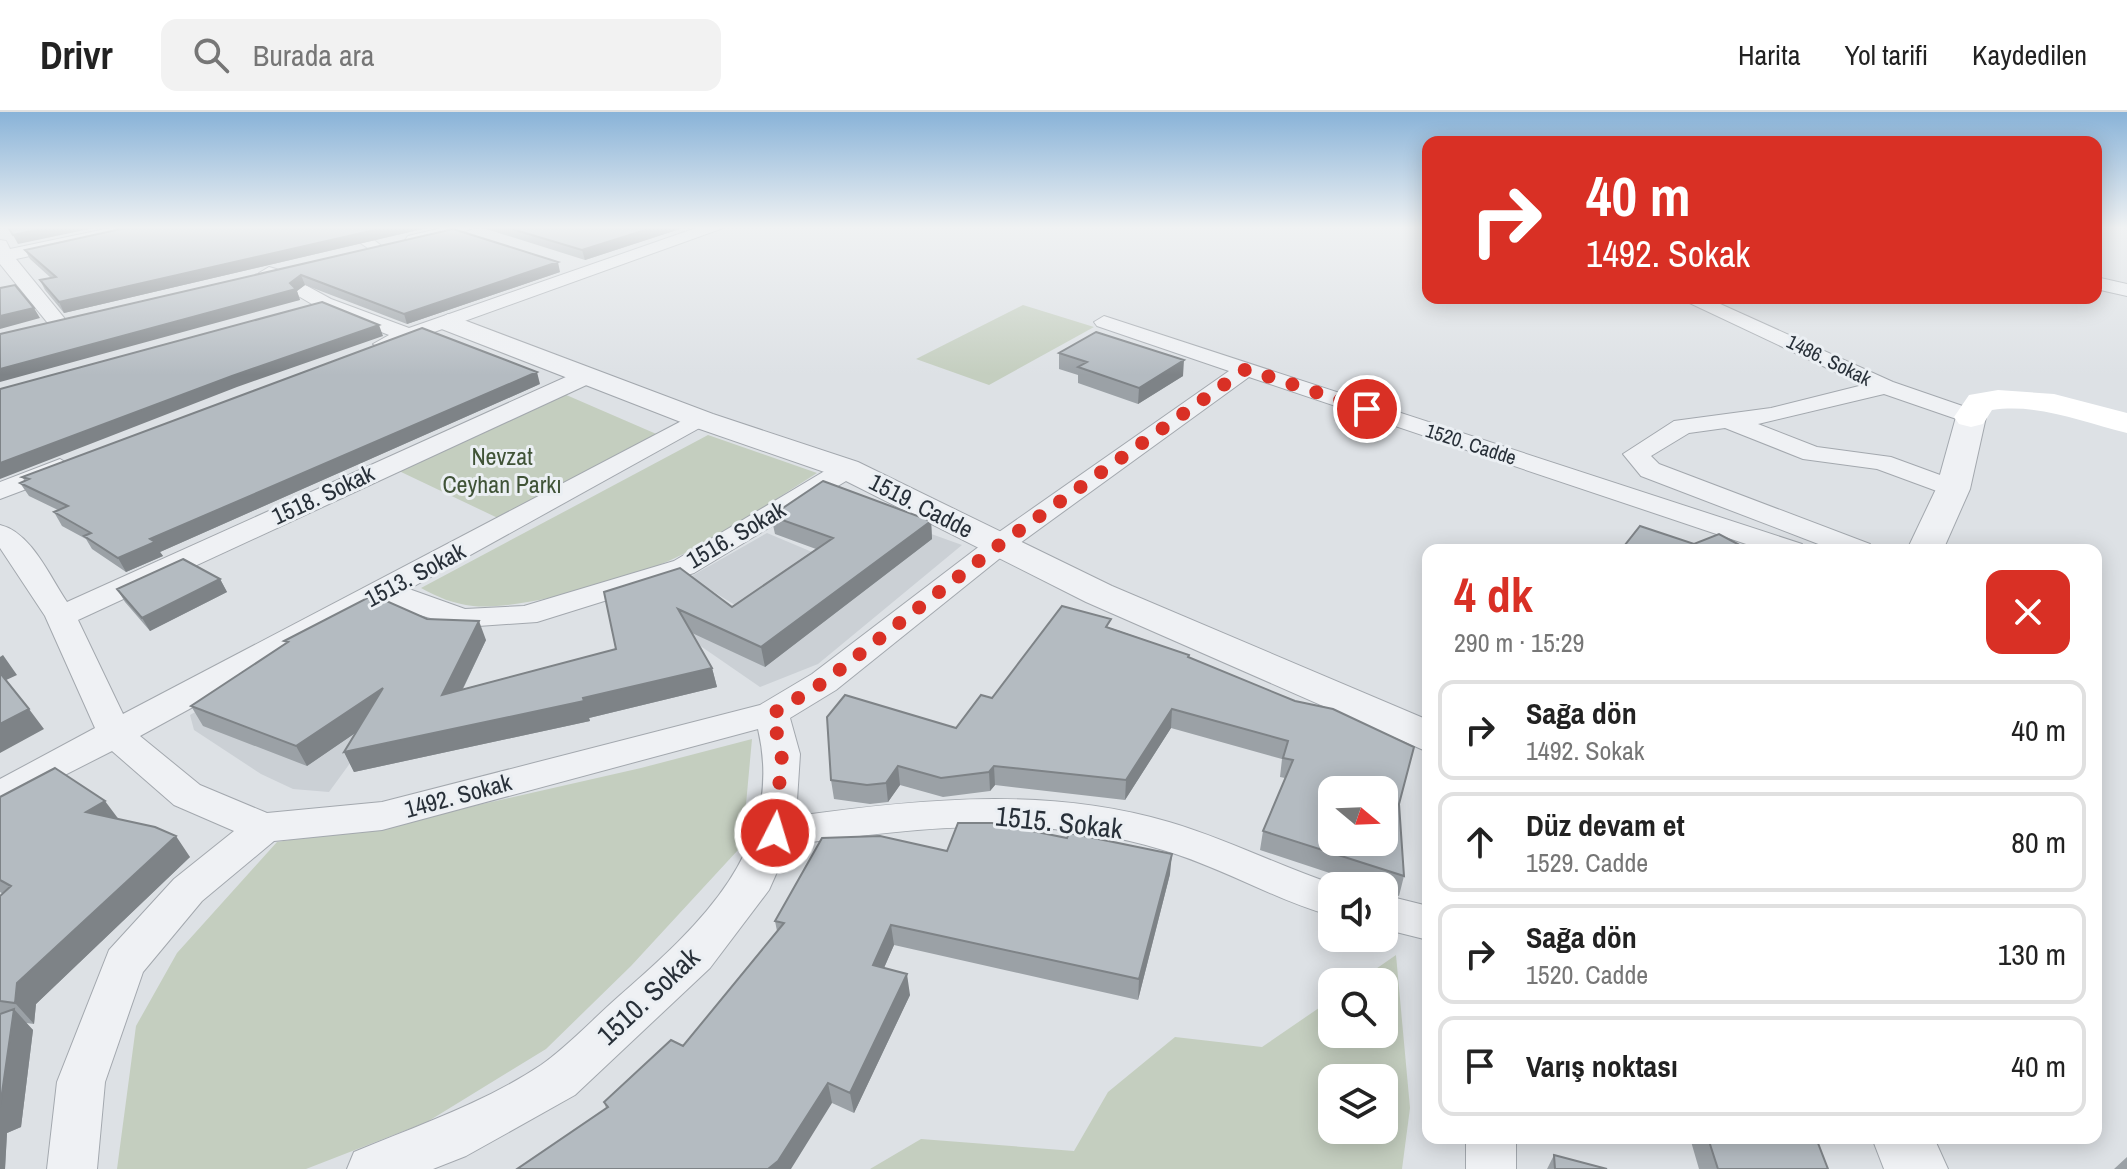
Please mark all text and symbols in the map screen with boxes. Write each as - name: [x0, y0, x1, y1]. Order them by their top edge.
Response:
- search box: [161, 19, 721, 91]
- text: Drivr: [40, 30, 113, 81]
- icon: search: [189, 33, 233, 77]
- text: Burada ara: [253, 35, 374, 75]
- text: Harita: [1738, 36, 1800, 74]
- text: Yol tarifi: [1844, 36, 1928, 74]
- text: Kaydedilen: [1972, 36, 2087, 74]
- text: 40 m: [1586, 158, 1691, 233]
- icon: right: [1454, 168, 1558, 272]
- text: 1492. Sokak: [1586, 230, 1750, 278]
- street label: 1486. Sokak: [1782, 327, 1877, 392]
- pin: [1333, 375, 1401, 443]
- icon: arrive: [1345, 387, 1389, 431]
- street label: 1520. Cadde: [1422, 416, 1520, 471]
- park label: Nevzat Ceyhan Parkı: [442, 440, 562, 500]
- street label: 1518. Sokak: [266, 456, 379, 532]
- street label: 1519. Cadde: [864, 465, 979, 545]
- street label: 1516. Sokak: [680, 493, 791, 575]
- street label: 1513. Sokak: [359, 534, 470, 614]
- text: 4 dk: [1454, 562, 1533, 627]
- button: close: [1986, 570, 2070, 654]
- text: 290 m · 15:29: [1454, 625, 1584, 660]
- text: Sağa dön: [1526, 693, 1637, 733]
- icon: right: [1458, 708, 1502, 752]
- text: 40 m: [2011, 710, 2066, 750]
- text: 1492. Sokak: [1526, 733, 1645, 768]
- street label: 1492. Sokak: [401, 765, 515, 825]
- north arrow: [1318, 776, 1398, 856]
- map controls: [1318, 776, 1398, 1144]
- position arrow: [733, 791, 817, 875]
- street label: 1515. Sokak: [994, 796, 1125, 848]
- text: Düz devam et: [1526, 805, 1685, 845]
- icon: ahead: [1458, 820, 1502, 864]
- text: 80 m: [2011, 822, 2066, 862]
- text: 1529. Cadde: [1526, 845, 1648, 880]
- button: sound: [1318, 872, 1398, 952]
- text: Sağa dön: [1526, 917, 1637, 957]
- icon: right: [1458, 932, 1502, 976]
- text: 130 m: [1998, 934, 2066, 974]
- street label: 1510. Sokak: [588, 938, 708, 1053]
- text: 1520. Cadde: [1526, 957, 1648, 992]
- button: search: [1318, 968, 1398, 1048]
- icon: arrive: [1458, 1044, 1502, 1088]
- text: Varış noktası: [1526, 1046, 1678, 1086]
- text: 40 m: [2011, 1046, 2066, 1086]
- button: layers: [1318, 1064, 1398, 1144]

